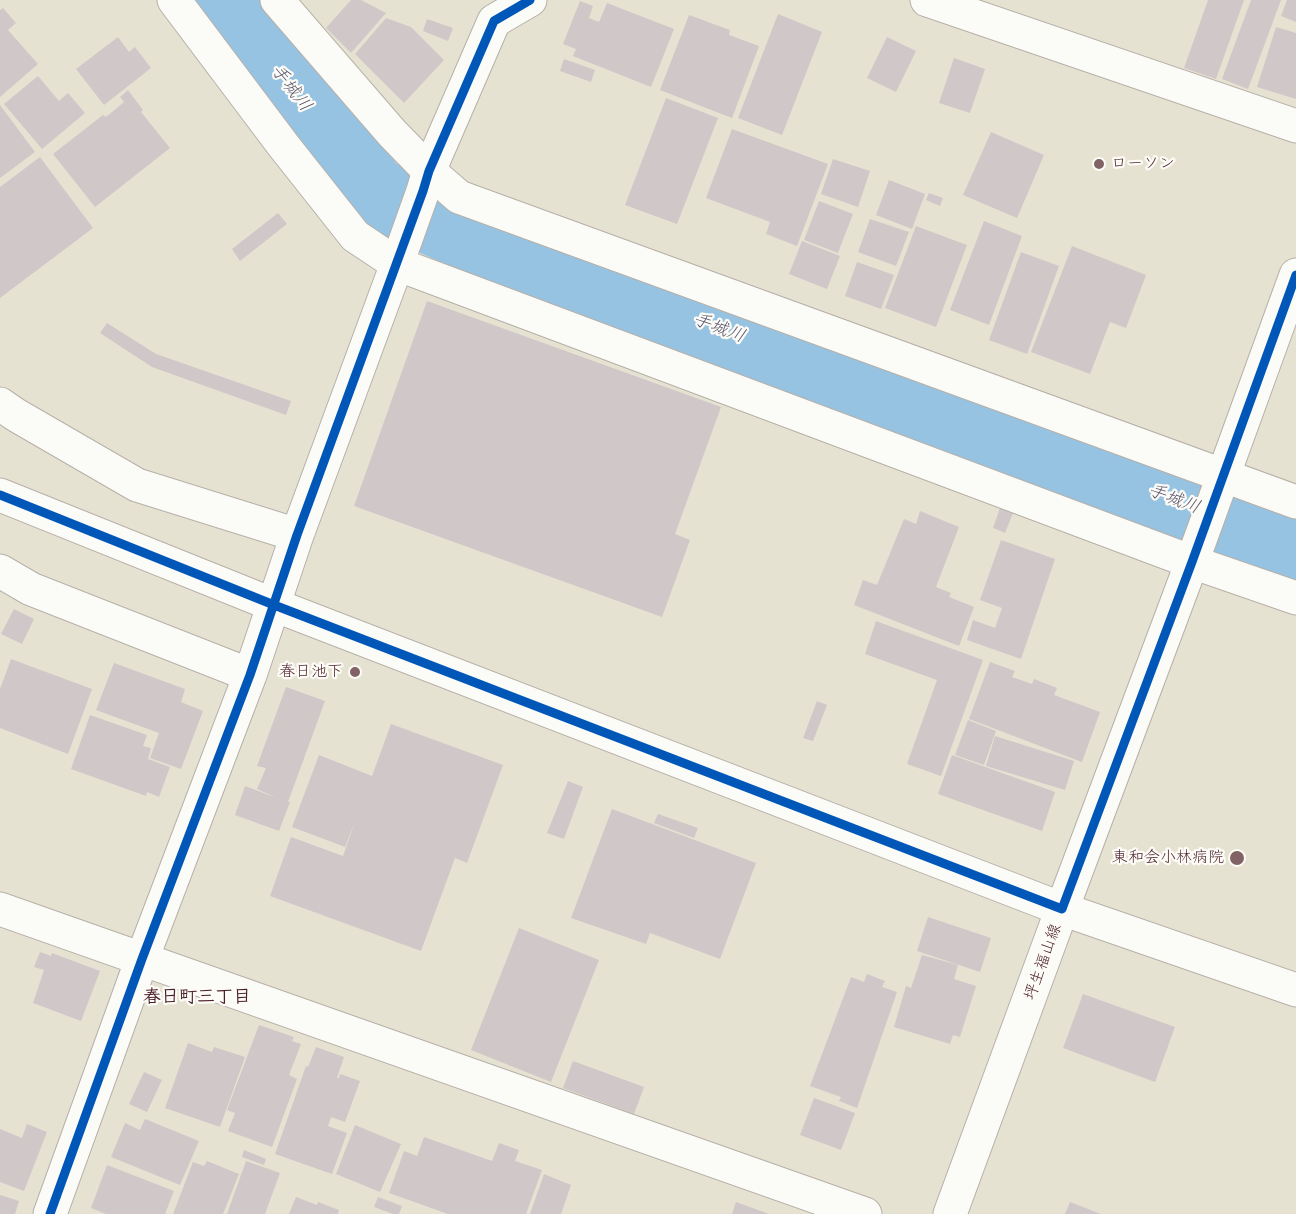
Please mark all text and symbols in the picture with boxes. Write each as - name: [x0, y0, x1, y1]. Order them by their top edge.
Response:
- water label: 手城川: [266, 60, 316, 116]
- place label: ローソン: [1111, 154, 1175, 174]
- marker: ローソン: [1092, 157, 1106, 171]
- water label: 手城川: [690, 308, 748, 348]
- water label: 手城川: [1145, 479, 1203, 519]
- place label: 春日池下: [279, 662, 343, 682]
- marker: 春日池下: [348, 665, 362, 679]
- place label: 東和会小林病院: [1112, 848, 1224, 868]
- marker: 東和会小林病院: [1228, 849, 1246, 867]
- street label: 坪生福山線: [1020, 921, 1066, 1003]
- district label: 春日町三丁目: [143, 986, 251, 1008]

